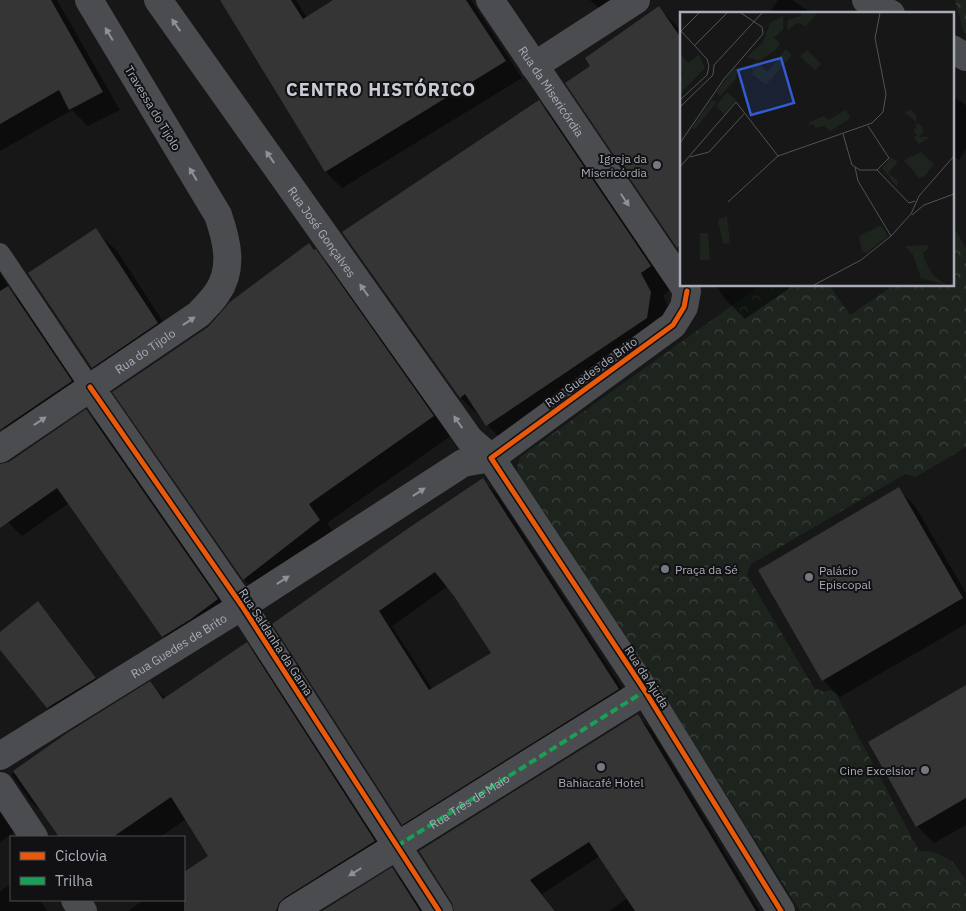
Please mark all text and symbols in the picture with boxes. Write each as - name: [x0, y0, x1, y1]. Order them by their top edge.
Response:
- inset map: [680, 12, 954, 286]
- one-way arrow: [171, 18, 181, 32]
- one-way arrow: [105, 28, 114, 41]
- street label: Rua da Misericórdia: [516, 43, 588, 140]
- street label: Travessa do Tijolo: [122, 63, 184, 153]
- district label: CENTRO HISTÓRICO: [286, 78, 476, 101]
- one-way arrow: [265, 150, 275, 164]
- place label: Igreja da Misericórdia: [581, 151, 648, 180]
- marker: Igreja da Misericórdia: [651, 159, 663, 171]
- one-way arrow: [188, 167, 197, 180]
- street label: Rua José Gonçalves: [285, 183, 360, 280]
- one-way arrow: [620, 193, 630, 207]
- one-way arrow: [359, 283, 369, 297]
- one-way arrow: [182, 316, 195, 326]
- street label: Rua do Tijolo: [112, 325, 178, 377]
- street label: Rua Guedes de Brito: [542, 333, 640, 410]
- one-way arrow: [33, 416, 47, 426]
- one-way arrow: [453, 416, 463, 429]
- one-way arrow: [412, 487, 426, 496]
- place label: Praça da Sé: [675, 562, 738, 577]
- marker: Praça da Sé: [659, 563, 671, 575]
- place label: Palácio Episcopal: [819, 563, 871, 592]
- marker: Palácio Episcopal: [803, 571, 815, 583]
- one-way arrow: [276, 575, 289, 584]
- street label: Rua Saldanha da Gama: [236, 586, 317, 699]
- street label: Rua Guedes de Brito: [128, 610, 230, 681]
- street label: Rua da Ajuda: [621, 643, 673, 711]
- marker: Bahiacafé Hotel: [595, 761, 607, 773]
- place label: Cine Excelsior: [840, 763, 916, 778]
- marker: Cine Excelsior: [919, 764, 931, 776]
- street label: Rua Três de Maio: [426, 770, 512, 832]
- place label: Bahiacafé Hotel: [558, 775, 644, 790]
- legend: [10, 836, 185, 901]
- text: Ciclovia: [55, 846, 107, 865]
- one-way arrow: [349, 867, 362, 877]
- text: Trilha: [55, 871, 93, 890]

